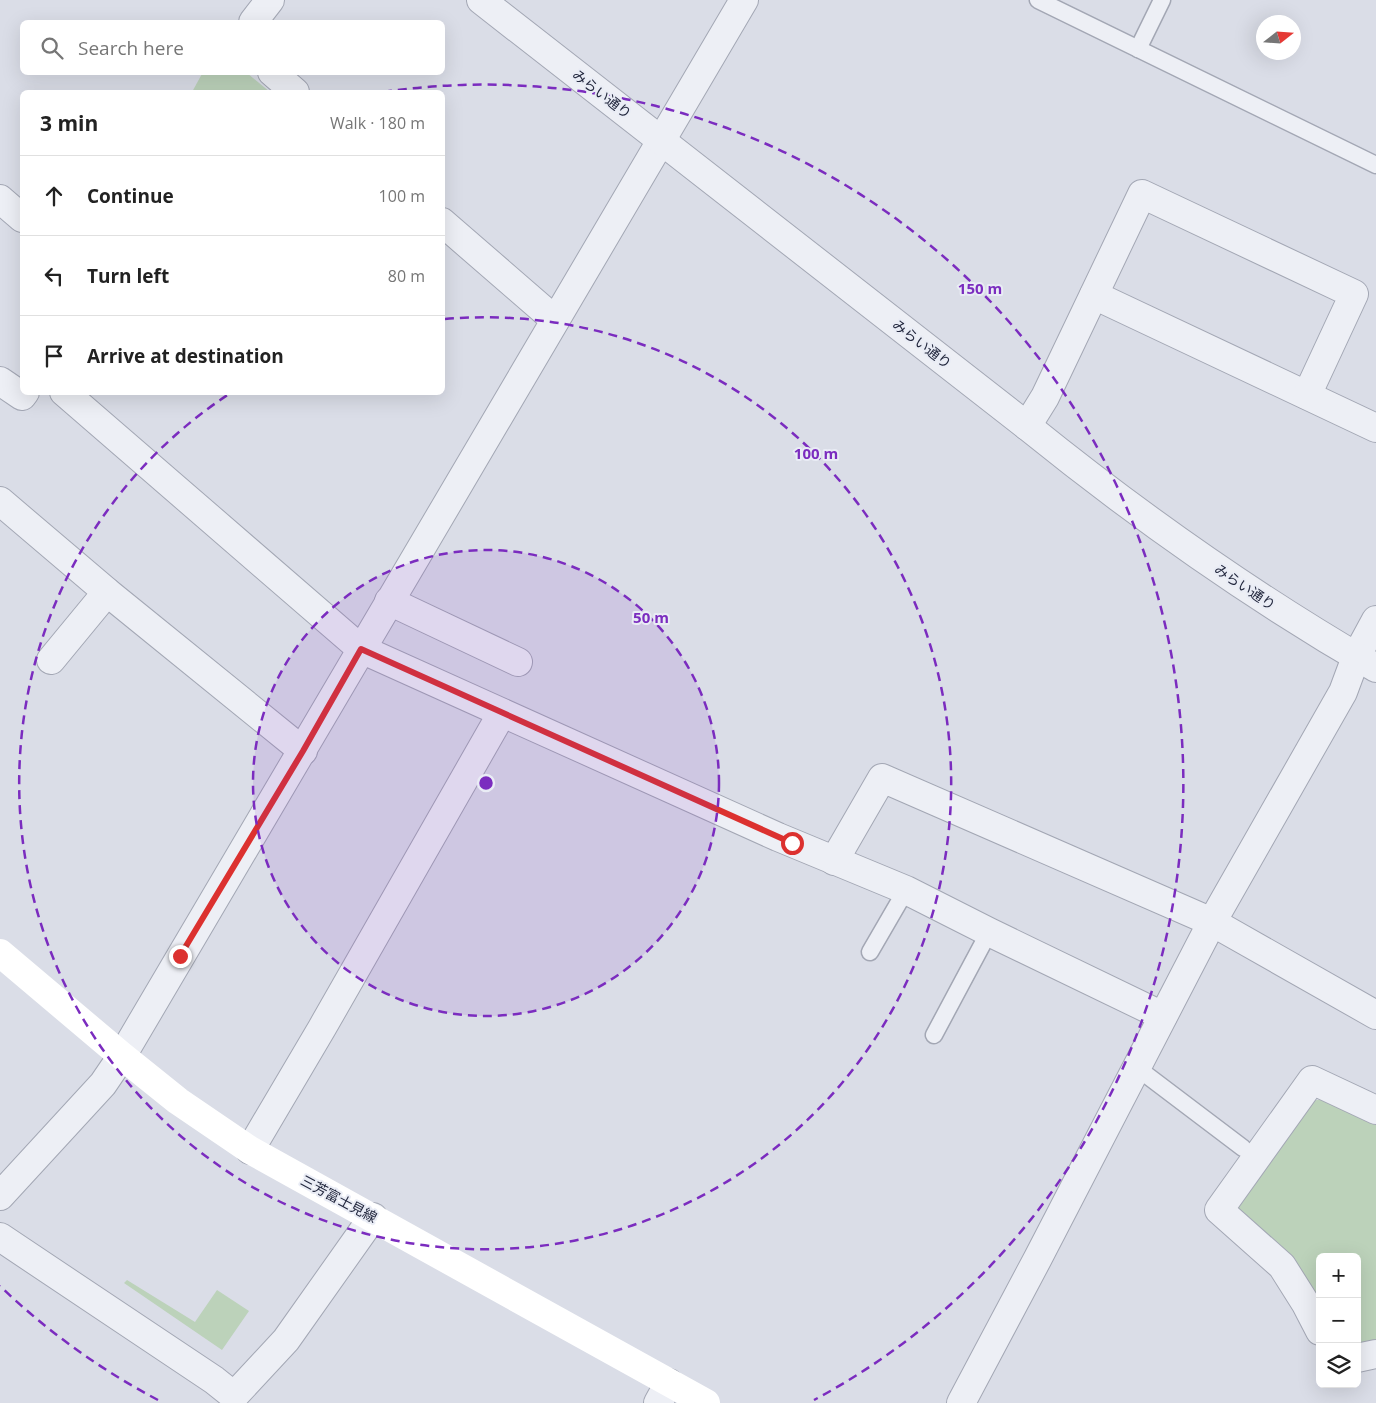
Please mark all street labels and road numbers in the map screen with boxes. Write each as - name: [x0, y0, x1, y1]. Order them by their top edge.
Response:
- street label: みらい通り: [569, 65, 636, 123]
- street label: みらい通り: [889, 315, 956, 373]
- street label: みらい通り: [1211, 559, 1280, 614]
- street label: 三芳富士見線: [298, 1170, 381, 1227]

